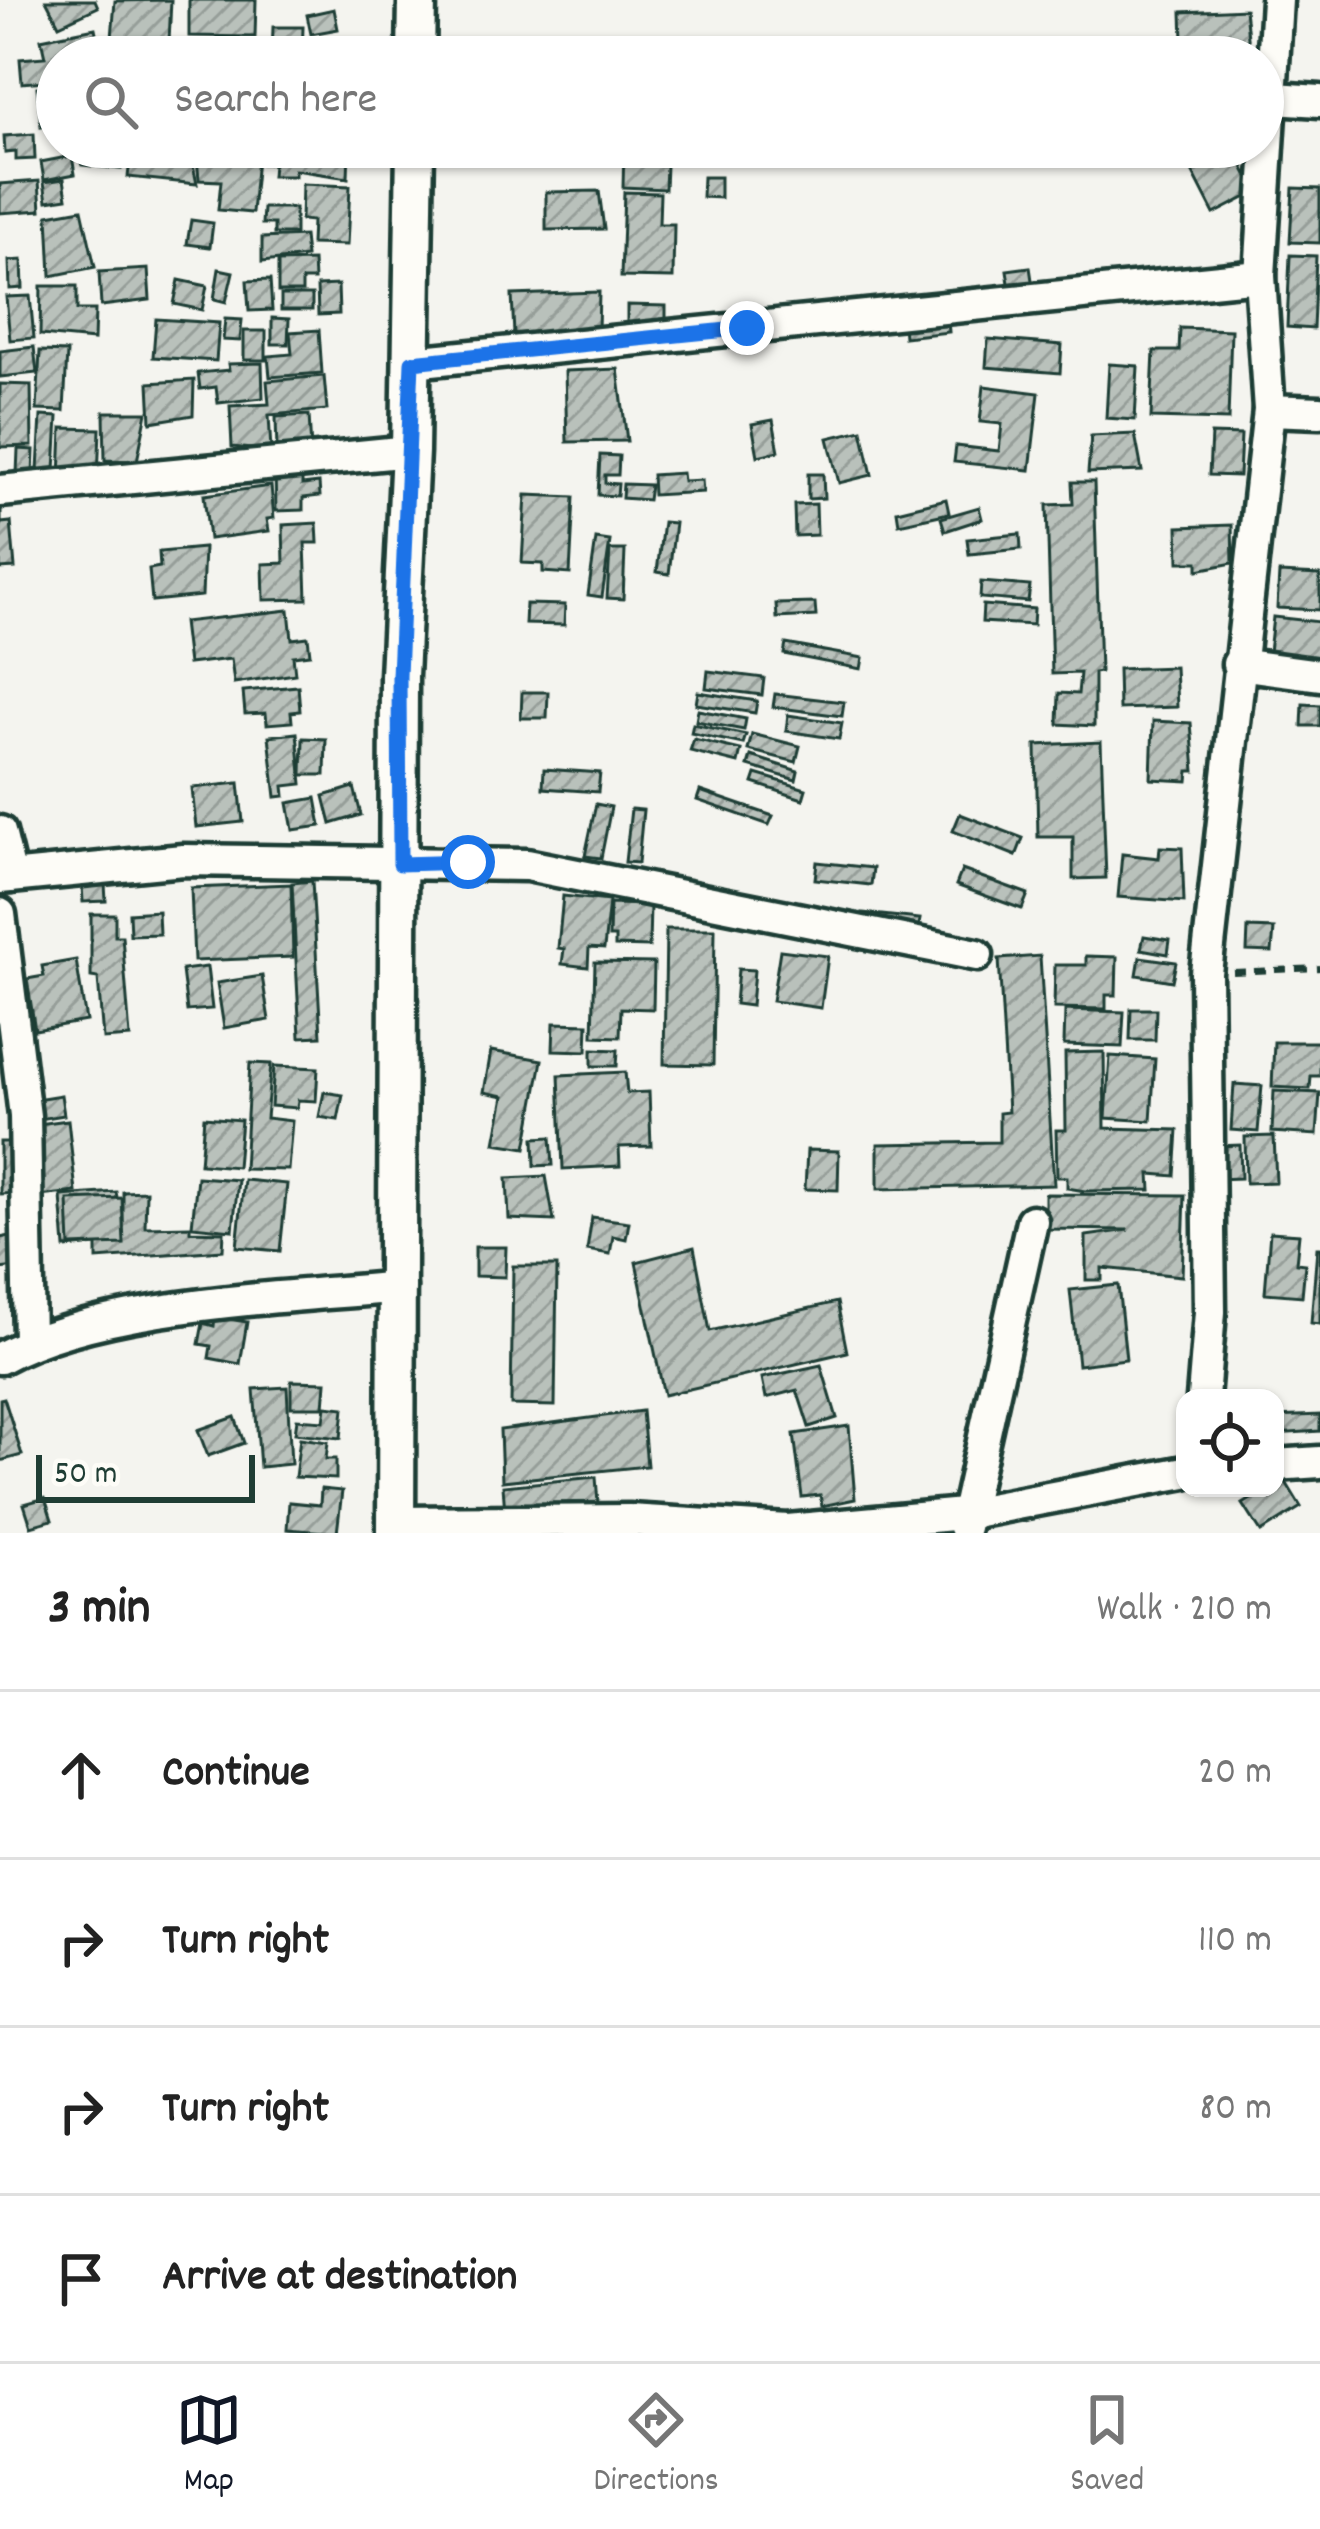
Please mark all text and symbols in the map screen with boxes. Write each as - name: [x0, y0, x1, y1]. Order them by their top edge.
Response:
- search box: [36, 36, 1284, 168]
- icon: search: [78, 69, 144, 135]
- text: Search here: [174, 70, 377, 134]
- route end: [720, 301, 774, 355]
- route start: [441, 835, 495, 889]
- map controls: [1176, 1389, 1284, 1497]
- button: locate: [1176, 1389, 1284, 1497]
- scale bar: [36, 1449, 255, 1502]
- text: 50 m: [54, 1452, 118, 1499]
- text: 3 min: [48, 1575, 150, 1647]
- text: Walk · 210 m: [1097, 1584, 1272, 1639]
- icon: ahead: [48, 1742, 114, 1808]
- text: Continue: [162, 1743, 310, 1807]
- text: 20 m: [1198, 1747, 1272, 1802]
- icon: right: [48, 1910, 114, 1976]
- text: Turn right: [162, 1911, 329, 1975]
- text: 110 m: [1198, 1915, 1272, 1970]
- icon: right: [48, 2078, 114, 2144]
- text: Turn right: [162, 2079, 329, 2143]
- text: 80 m: [1199, 2083, 1272, 2138]
- icon: arrive: [48, 2246, 114, 2312]
- text: Arrive at destination: [162, 2247, 517, 2311]
- tab: Map: [176, 2387, 242, 2506]
- tab: Directions: [594, 2387, 719, 2506]
- tab: Saved: [1070, 2387, 1144, 2506]

